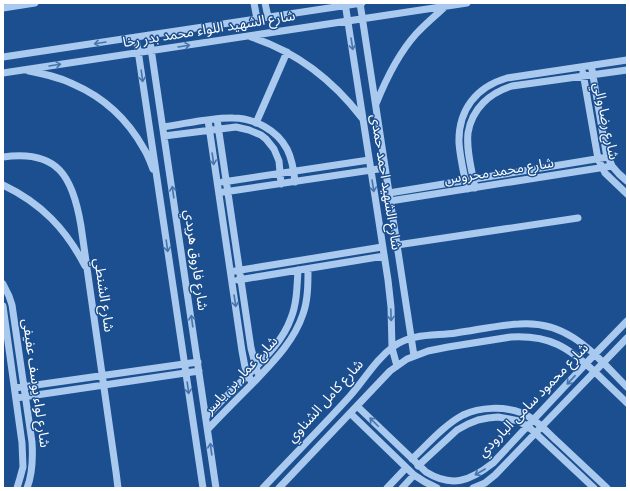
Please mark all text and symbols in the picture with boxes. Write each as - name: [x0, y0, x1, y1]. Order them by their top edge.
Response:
- street label: شارع الشهيد اللواء محمد بدر رخا: [122, 7, 297, 53]
- one-way arrow: [348, 37, 356, 50]
- one-way arrow: [94, 39, 107, 47]
- one-way arrow: [177, 42, 190, 50]
- one-way arrow: [48, 61, 61, 69]
- one-way arrow: [138, 69, 146, 82]
- street label: شارع رضا والي: [587, 81, 623, 162]
- street label: شارع الشهيد احمد حمدى: [365, 113, 405, 251]
- one-way arrow: [209, 152, 217, 165]
- street label: شارع محمد محروس: [443, 154, 555, 190]
- one-way arrow: [369, 179, 377, 192]
- one-way arrow: [169, 186, 177, 199]
- street label: شارع فاروق هريدي: [178, 208, 212, 312]
- one-way arrow: [163, 239, 171, 252]
- street label: شارع الشنطي: [88, 257, 118, 333]
- one-way arrow: [231, 294, 239, 307]
- one-way arrow: [387, 308, 395, 321]
- one-way arrow: [188, 315, 196, 328]
- street label: شارع لواء يوسف عفيفى: [17, 317, 53, 449]
- street label: شارع عمار بن ياسر: [200, 333, 283, 420]
- street label: شارع محمود سامى البارودي: [474, 339, 594, 462]
- street label: شارع كامل الشناوي: [283, 356, 368, 448]
- one-way arrow: [566, 374, 575, 385]
- one-way arrow: [184, 381, 192, 394]
- one-way arrow: [369, 417, 379, 427]
- one-way arrow: [207, 443, 215, 456]
- one-way arrow: [474, 469, 486, 477]

